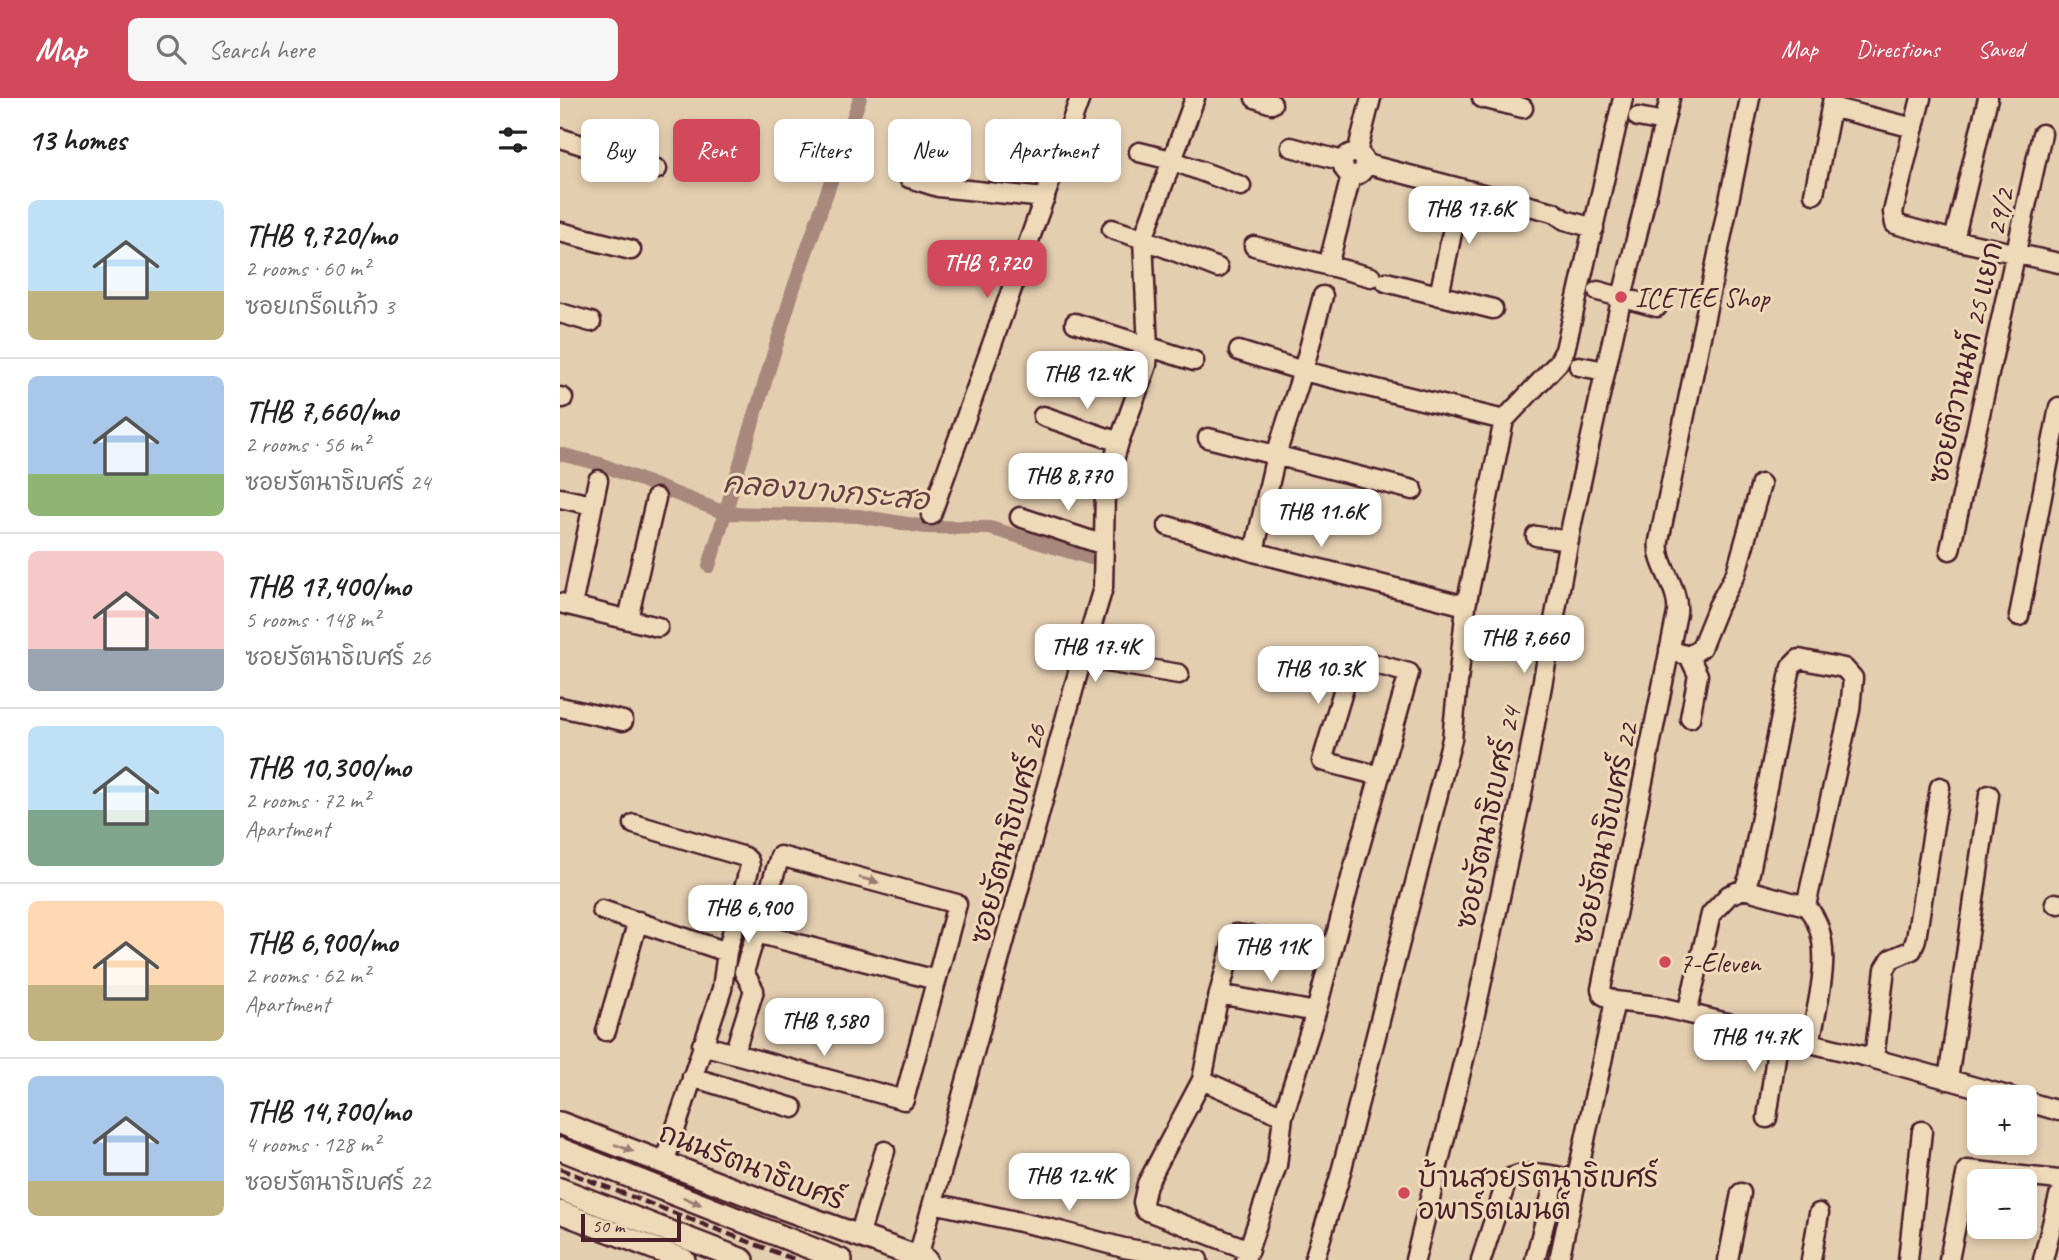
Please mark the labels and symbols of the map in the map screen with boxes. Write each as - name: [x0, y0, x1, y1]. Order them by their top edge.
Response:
- street label: ซอยติวานนท์ 25 แยก 29/2: [1918, 182, 2022, 487]
- pin: THB 17.6K: [1389, 186, 1549, 246]
- pin: THB 9,720: [907, 240, 1067, 300]
- place label: ICETEE Shop: [1635, 280, 1771, 315]
- marker: ICETEE Shop: [1613, 289, 1629, 305]
- pin: THB 12.4K: [1007, 352, 1167, 411]
- pin: THB 8,770: [988, 454, 1148, 513]
- water label: คลองบางกระสอ: [721, 463, 932, 519]
- pin: THB 11.6K: [1241, 490, 1401, 549]
- pin: THB 7,660: [1444, 616, 1604, 675]
- pin: THB 17.4K: [1015, 624, 1175, 684]
- pin: THB 10.3K: [1238, 646, 1398, 706]
- street label: ซอยรัตนาธิเบศร์ 24: [1445, 701, 1529, 932]
- street label: ซอยรัตนาธิเบศร์ 22: [1562, 717, 1646, 948]
- street label: ซอยรัตนาธิเบศร์ 26: [960, 719, 1054, 948]
- one-way arrow: [858, 875, 880, 886]
- pin: THB 6,900: [668, 886, 828, 945]
- pin: THB 11K: [1206, 924, 1336, 984]
- place label: 7-Eleven: [1679, 945, 1762, 980]
- marker: 7-Eleven: [1657, 954, 1673, 970]
- pin: THB 9,580: [744, 998, 904, 1058]
- pin: THB 14.7K: [1674, 1014, 1834, 1074]
- street label: ถนนรัตนาธิเบศร์: [654, 1113, 851, 1218]
- one-way arrow: [613, 1142, 634, 1153]
- pin: THB 12.4K: [989, 1154, 1149, 1213]
- place label: บ้านสวยรัตนาธิเบศร์ อพาร์ตเมนต์: [1418, 1158, 1659, 1227]
- marker: บ้านสวยรัตนาธิเบศร์ อพาร์ตเมนต์: [1396, 1185, 1412, 1201]
- one-way arrow: [681, 1196, 702, 1207]
- scale bar: [581, 1211, 681, 1243]

